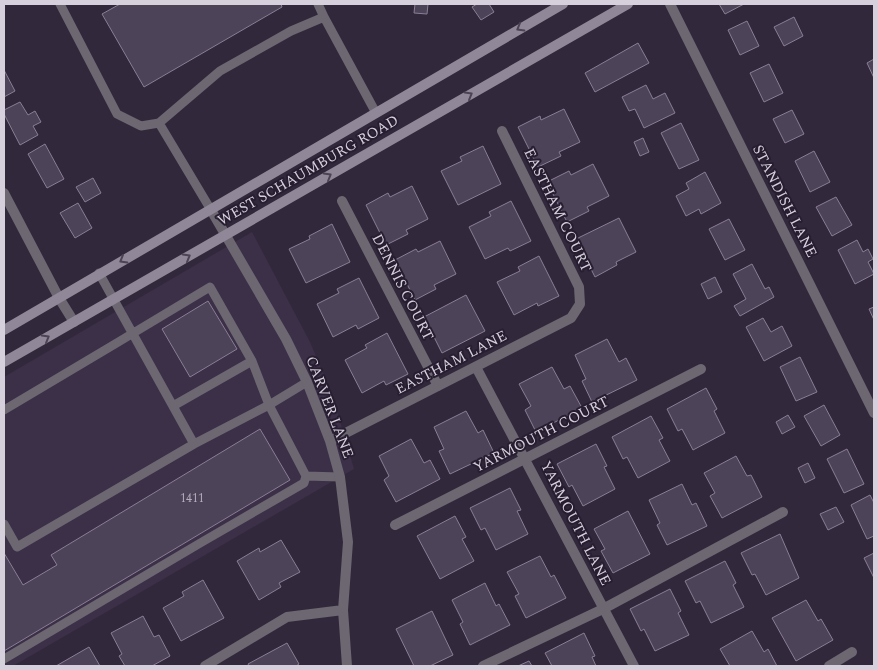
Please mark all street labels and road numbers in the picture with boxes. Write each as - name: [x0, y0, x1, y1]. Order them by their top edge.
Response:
- street label: WEST SCHAUMBURG ROAD: [213, 109, 403, 232]
- street label: STANDISH LANE: [746, 141, 823, 262]
- street label: EASTHAM COURT: [518, 144, 598, 276]
- street label: DENNIS COURT: [366, 230, 439, 345]
- street label: EASTHAM LANE: [391, 324, 511, 401]
- street label: CARVER LANE: [299, 353, 360, 462]
- street label: YARMOUTH COURT: [469, 390, 613, 479]
- street label: YARMOUTH LANE: [534, 457, 617, 590]

